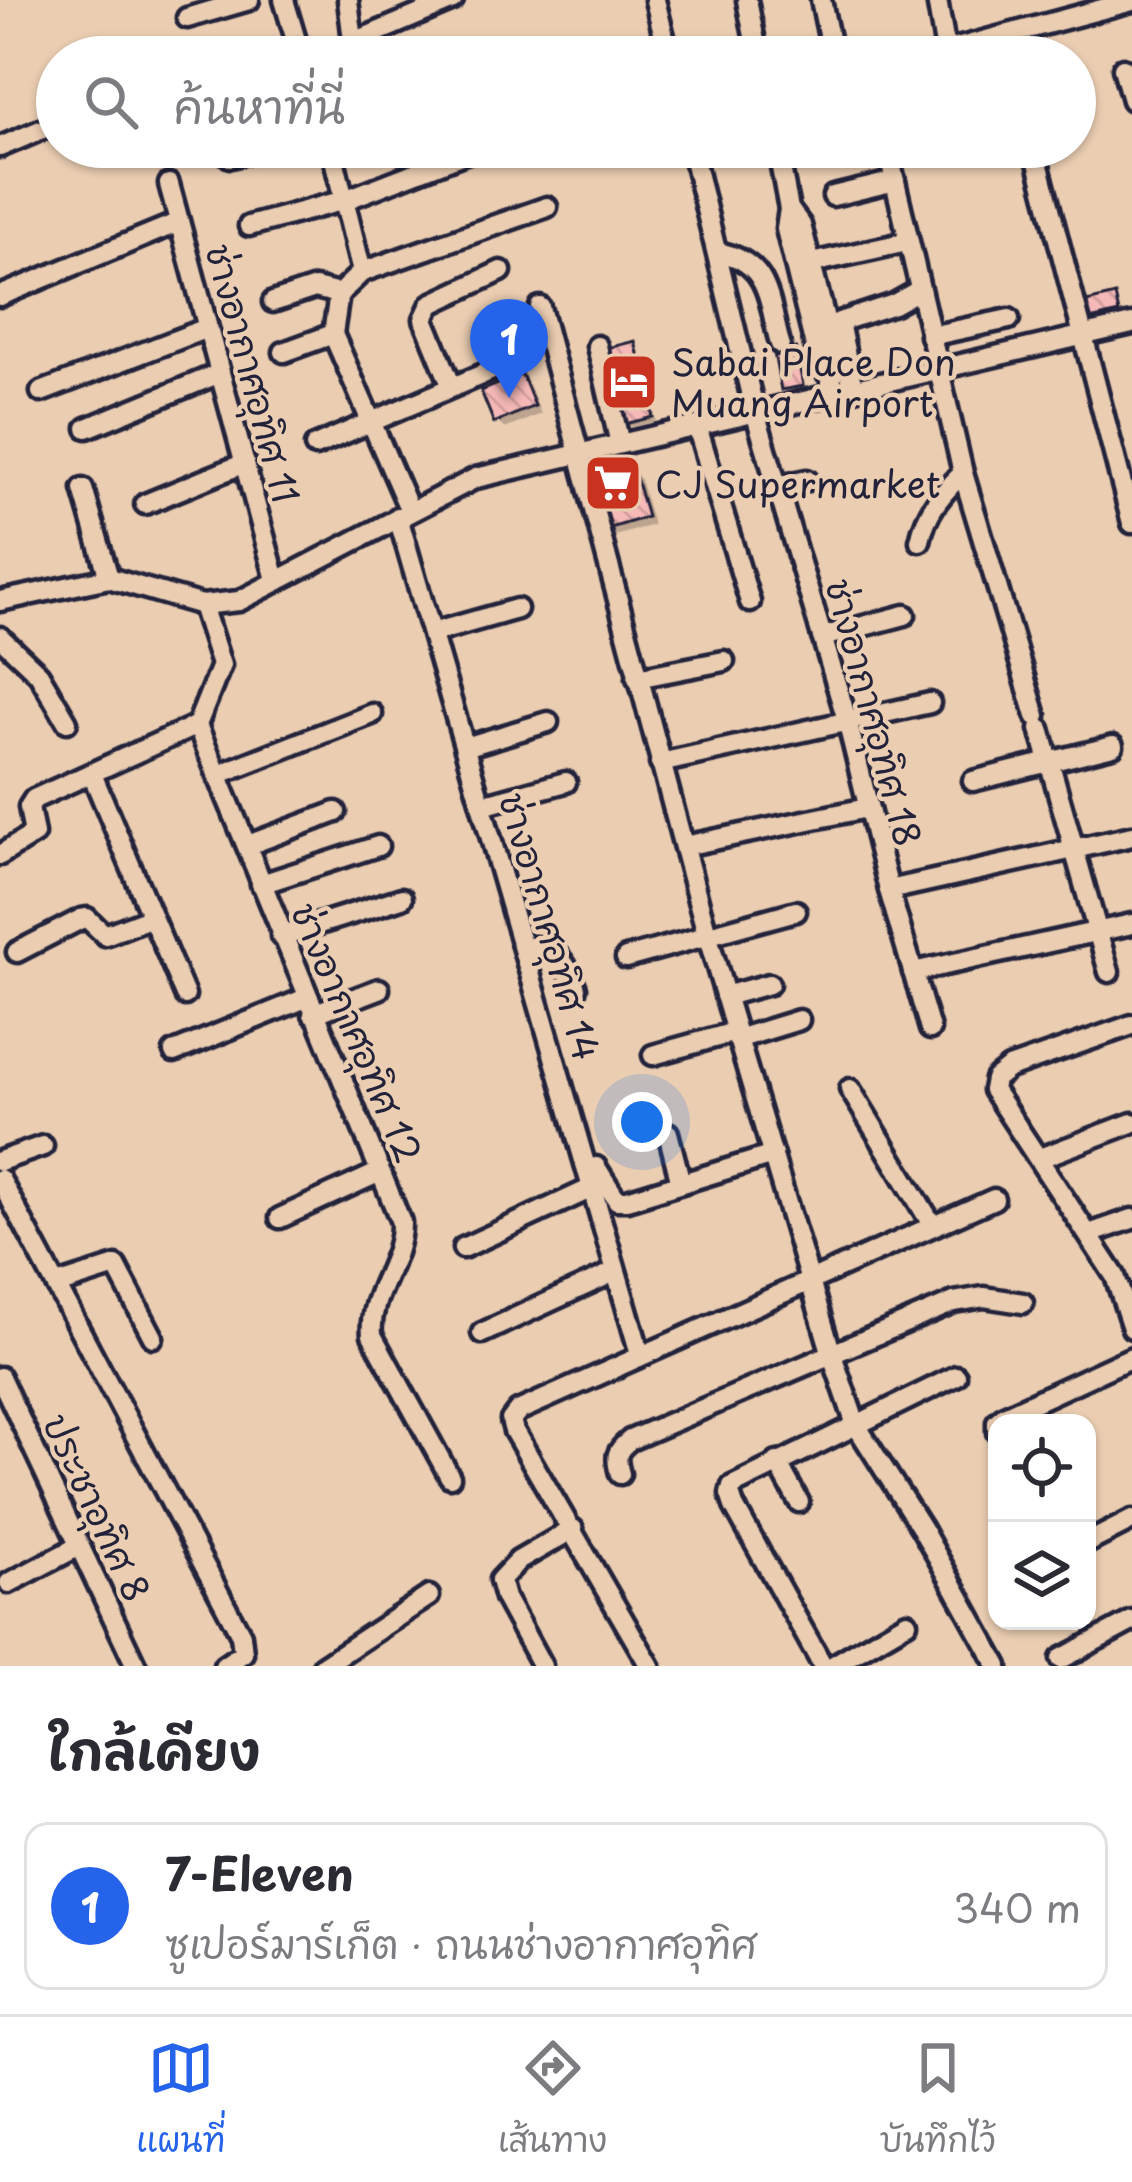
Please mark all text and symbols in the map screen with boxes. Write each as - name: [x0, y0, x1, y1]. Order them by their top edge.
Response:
- search box: [36, 36, 1096, 168]
- icon: search: [78, 69, 144, 135]
- text: ค้นหาที่นี่: [174, 71, 345, 139]
- street label: ช่างอากาศอุทิศ 11: [191, 237, 315, 509]
- pin: 1: [470, 299, 548, 398]
- place label: Sabai Place Don Muang Airport: [671, 334, 956, 429]
- hotel icon: Sabai Place Don Muang Airport: [598, 351, 660, 413]
- supermarket icon: CJ Supermarket: [582, 452, 644, 514]
- place label: CJ Supermarket: [655, 456, 940, 510]
- street label: ช่างอากาศอุทิศ 18: [810, 572, 937, 853]
- street label: ช่างอากาศอุทิศ 14: [484, 786, 615, 1067]
- street label: ช่างอากาศอุทิศ 12: [276, 894, 437, 1172]
- your location: [612, 1092, 672, 1152]
- street label: ประชาอุทิศ 8: [28, 1404, 165, 1611]
- map controls: [988, 1414, 1096, 1630]
- button: locate: [988, 1414, 1096, 1522]
- button: layers: [988, 1522, 1096, 1630]
- text: ใกล้เคียง: [48, 1710, 260, 1787]
- text: 7-Eleven: [165, 1838, 354, 1906]
- text: 1: [81, 1877, 99, 1936]
- text: 340 m: [953, 1877, 1081, 1936]
- text: ซูเปอร์มาร์เก็ต · ถนนช่างอากาศอุทิศ: [165, 1913, 756, 1972]
- tab: แผนที่: [136, 2035, 225, 2165]
- tab: เส้นทาง: [498, 2035, 607, 2165]
- tab: บันทึกไว้: [880, 2035, 996, 2165]

